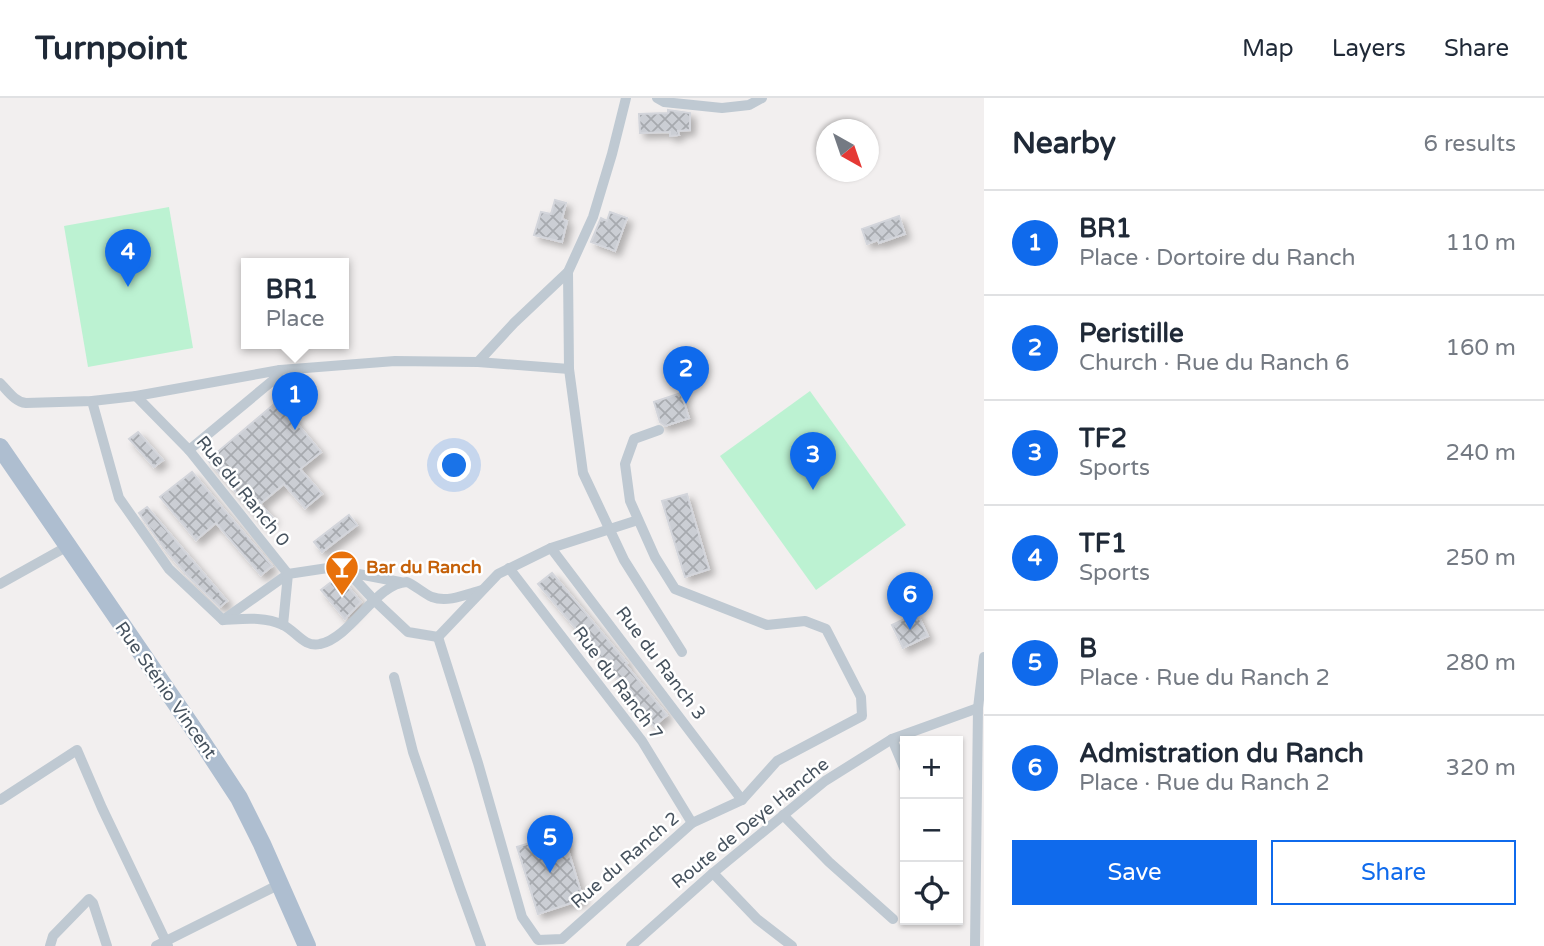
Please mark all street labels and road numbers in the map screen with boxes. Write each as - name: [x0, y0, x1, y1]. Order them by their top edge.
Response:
- street label: Rue du Ranch 0: [192, 431, 294, 551]
- street label: Rue du Ranch 3: [611, 602, 711, 724]
- street label: Rue Sténio Vincent: [110, 617, 222, 763]
- street label: Rue du Ranch 7: [568, 622, 668, 744]
- street label: Route de Deye Hanche: [667, 753, 833, 893]
- street label: Rue du Ranch 2: [566, 807, 684, 913]

